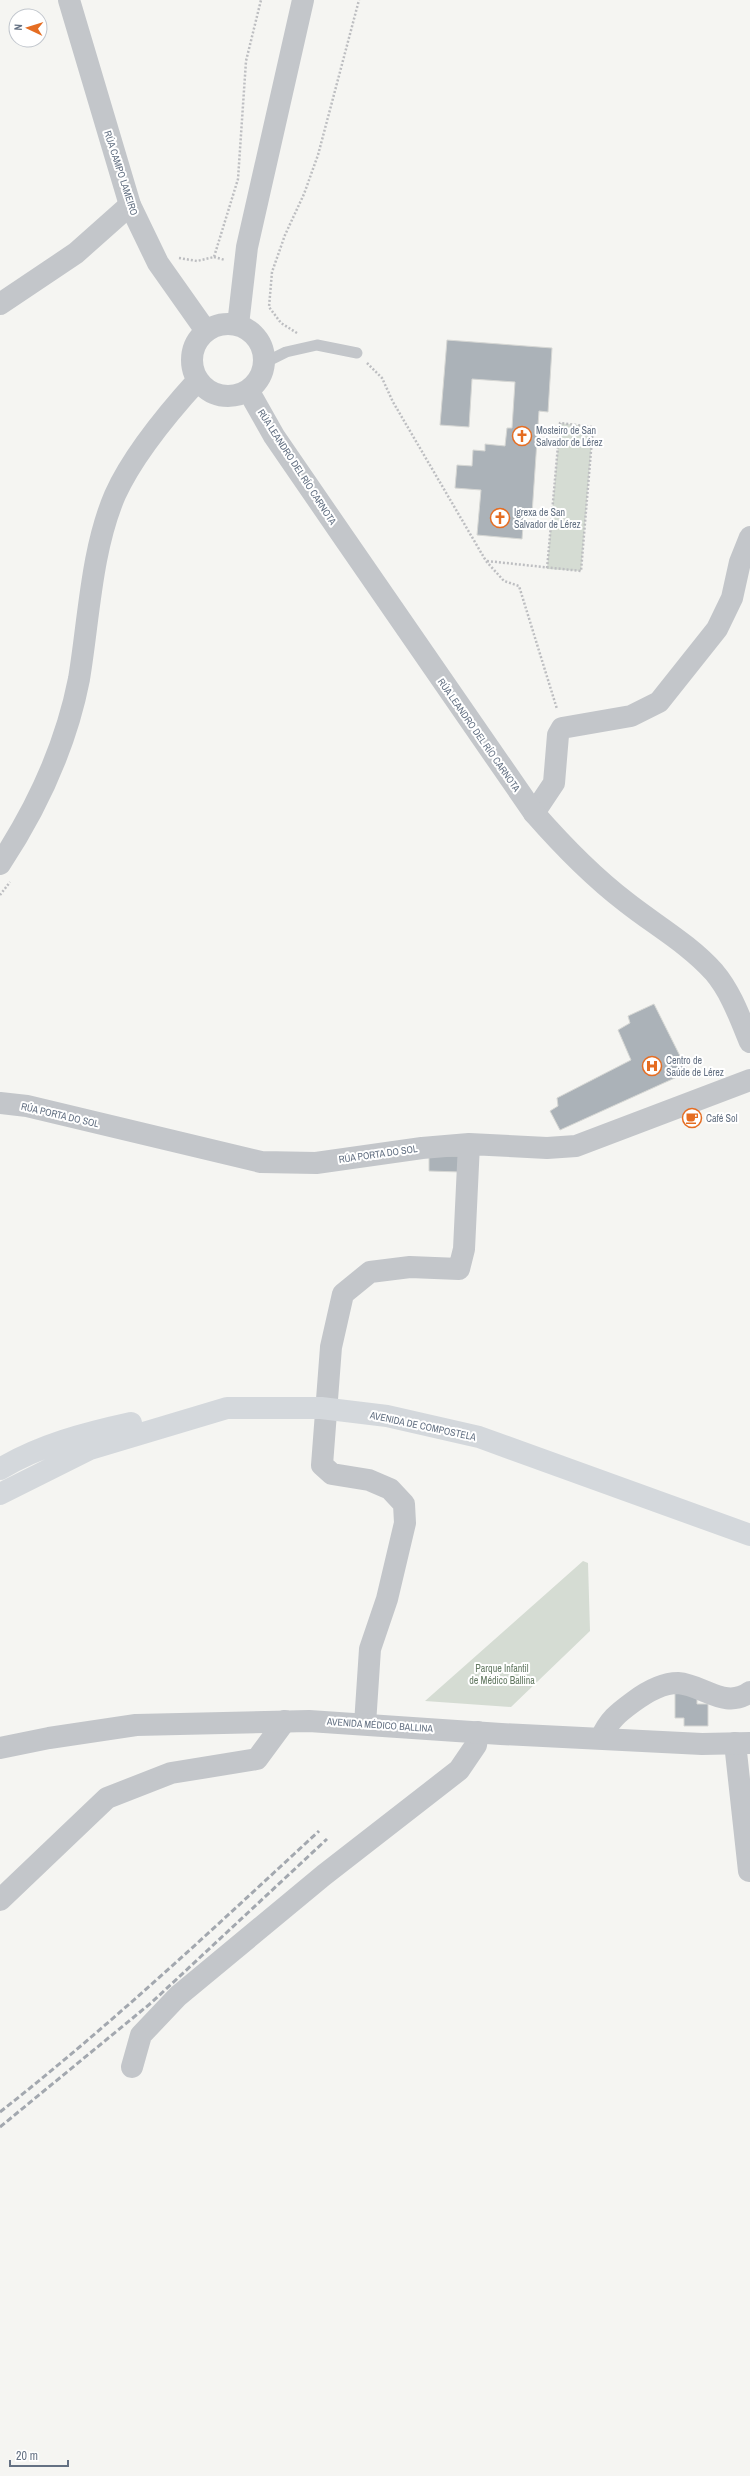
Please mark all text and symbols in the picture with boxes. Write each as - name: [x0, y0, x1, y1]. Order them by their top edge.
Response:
- north arrow: [8, 8, 48, 48]
- text: N: [11, 24, 25, 31]
- street label: RÚA CAMPO LAMEIRO: [101, 129, 141, 217]
- street label: RÚA LEANDRO DEL RÍO CARNOTA: [255, 407, 340, 528]
- place label: Mosteiro de San Salvador de Lérez: [536, 424, 603, 449]
- church icon: Mosteiro de San Salvador de Lérez: [511, 425, 533, 447]
- place label: Igrexa de San Salvador de Lérez: [514, 506, 581, 531]
- church icon: Igrexa de San Salvador de Lérez: [489, 507, 511, 529]
- street label: RÚA LEANDRO DEL RÍO CARNOTA: [435, 676, 523, 795]
- place label: Centro de Saúde de Lérez: [666, 1054, 724, 1079]
- hospital icon: Centro de Saúde de Lérez: [641, 1055, 663, 1077]
- street label: RÚA PORTA DO SOL: [20, 1100, 101, 1130]
- cafe icon: Café Sol: [681, 1107, 703, 1129]
- place label: Café Sol: [706, 1112, 738, 1125]
- street label: RÚA PORTA DO SOL: [338, 1142, 419, 1166]
- street label: AVENIDA DE COMPOSTELA: [368, 1408, 478, 1444]
- park label: Parque Infantil de Médico Ballina: [469, 1662, 535, 1687]
- street label: AVENIDA MÉDICO BALLINA: [326, 1715, 434, 1735]
- scale bar: [10, 2442, 68, 2468]
- text: 20 m: [16, 2448, 38, 2464]

